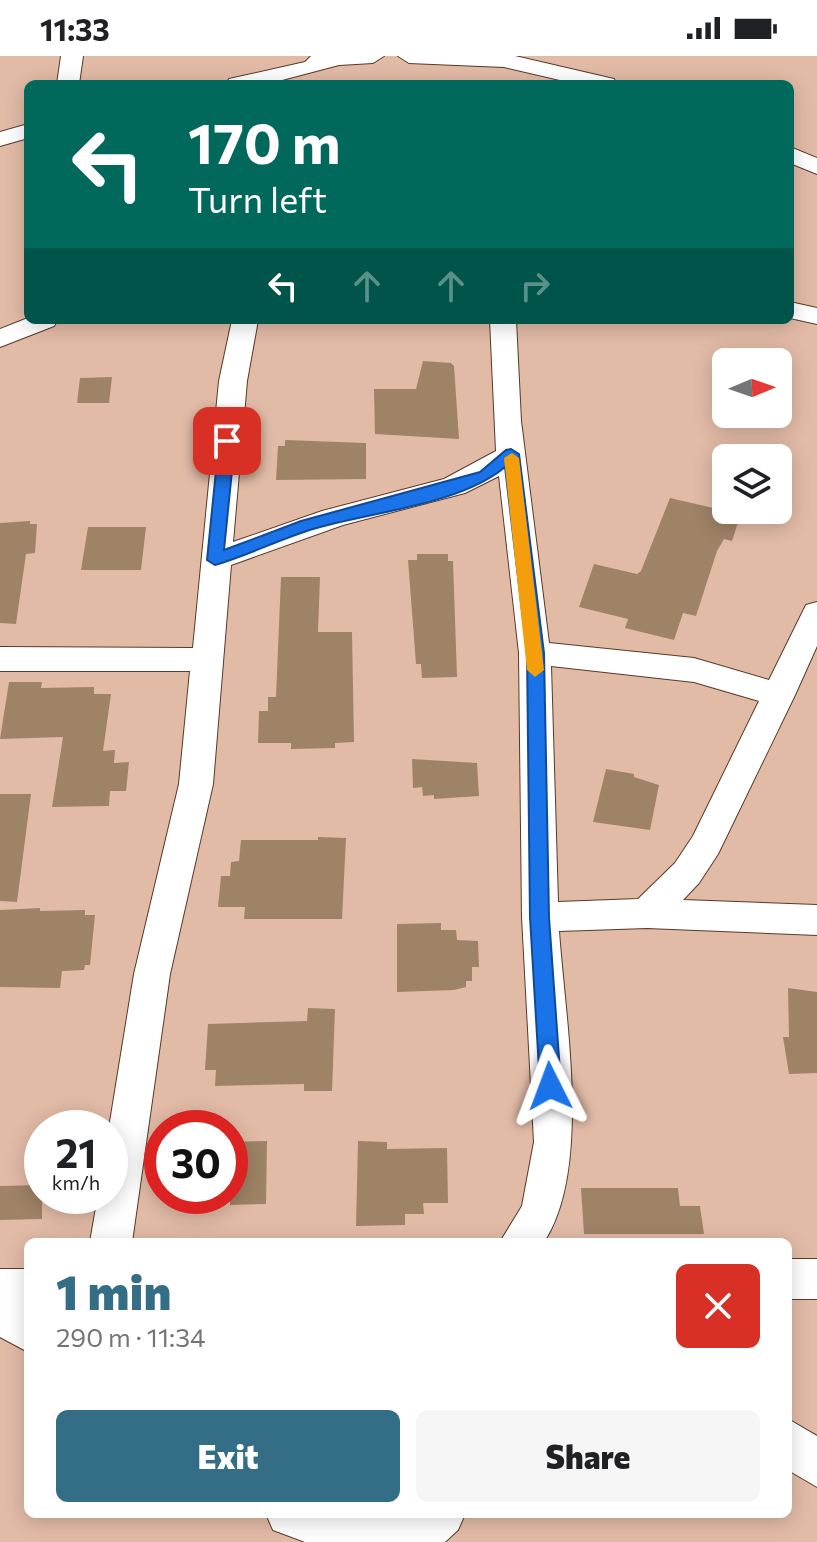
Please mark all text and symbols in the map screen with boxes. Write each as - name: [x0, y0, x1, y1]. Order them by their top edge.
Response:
- text: 11:33: [40, 10, 110, 47]
- text: 170 m: [188, 107, 341, 176]
- icon: left: [56, 112, 160, 216]
- text: Turn left: [188, 176, 327, 220]
- icon: left: [261, 264, 305, 308]
- icon: ahead: [345, 264, 389, 308]
- icon: ahead: [429, 264, 473, 308]
- icon: right: [513, 264, 557, 308]
- north arrow: [712, 348, 792, 428]
- map controls: [712, 348, 792, 524]
- pin: [193, 407, 261, 475]
- icon: arrive: [205, 419, 249, 463]
- button: layers: [712, 444, 792, 524]
- position arrow: [508, 1044, 592, 1128]
- speed limit sign: 30: [144, 1110, 248, 1214]
- text: 21: [56, 1127, 96, 1176]
- text: km/h: [52, 1170, 100, 1194]
- text: 1 min: [56, 1261, 171, 1320]
- button: close: [676, 1264, 760, 1348]
- text: 290 m · 11:34: [56, 1321, 206, 1352]
- button: Exit: [56, 1410, 400, 1502]
- button: Share: [416, 1410, 760, 1502]

